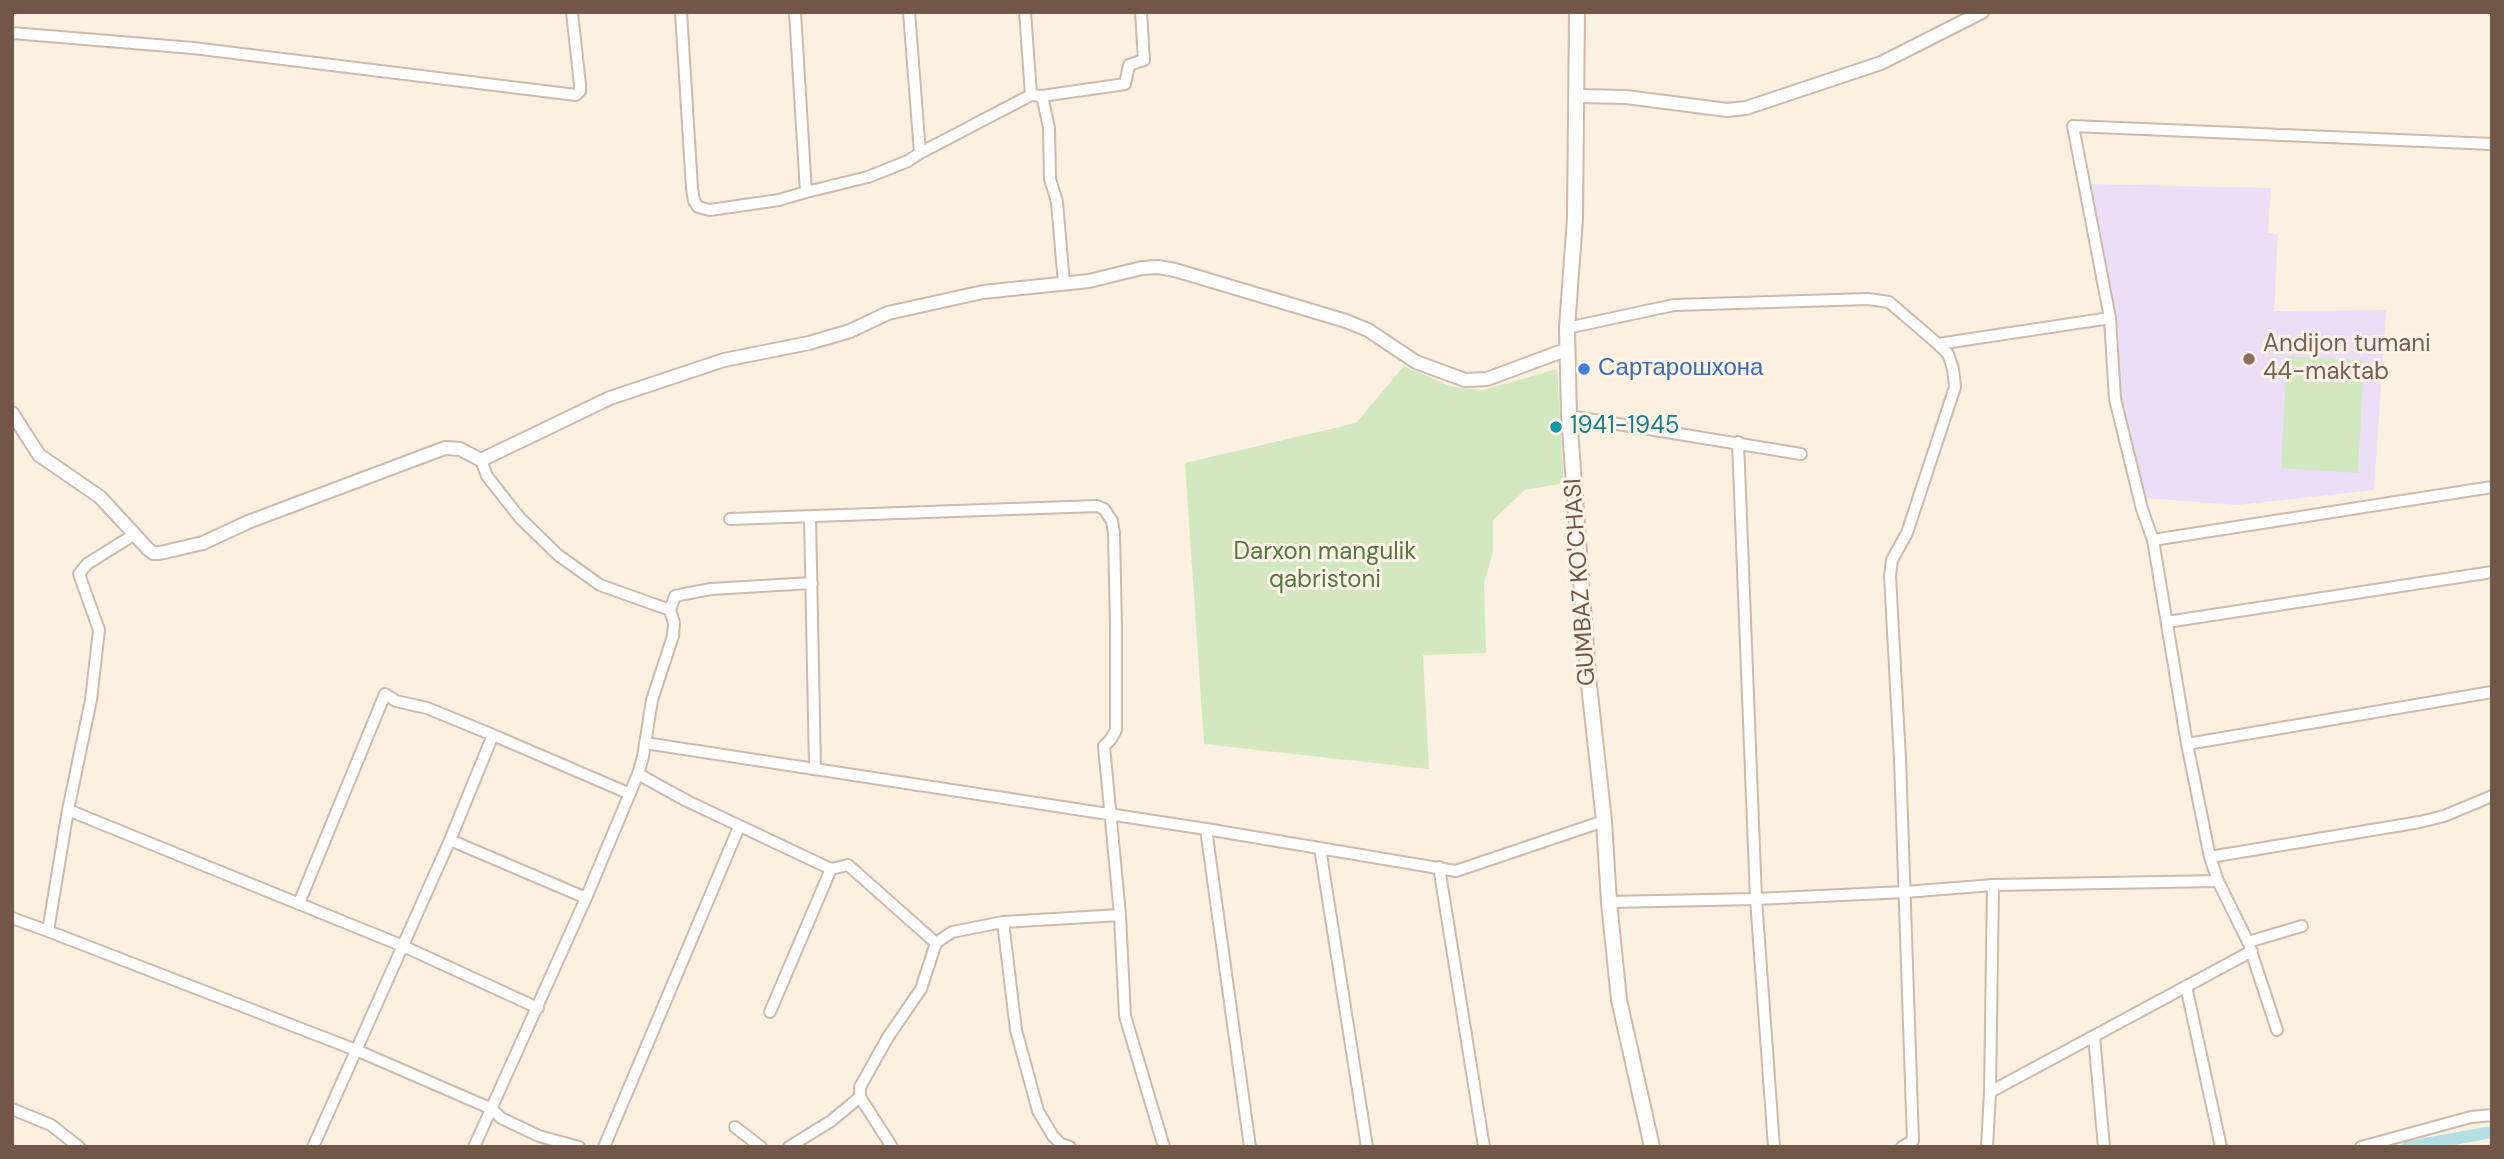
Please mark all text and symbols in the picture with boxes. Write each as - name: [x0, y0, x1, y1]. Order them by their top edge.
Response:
- place label: Andijon tumani 44-maktab: [2263, 331, 2431, 387]
- marker: Andijon tumani 44-maktab: [2241, 351, 2257, 367]
- place label: Сартарошхона: [1598, 355, 1763, 383]
- marker: Сартарошхона: [1576, 361, 1592, 377]
- place label: 1941-1945: [1570, 413, 1679, 441]
- marker: 1941-1945: [1548, 419, 1564, 435]
- street label: GUMBAZ KO'CHASI: [1559, 477, 1603, 687]
- park label: Darxon mangulik qabristoni: [1234, 539, 1416, 595]

